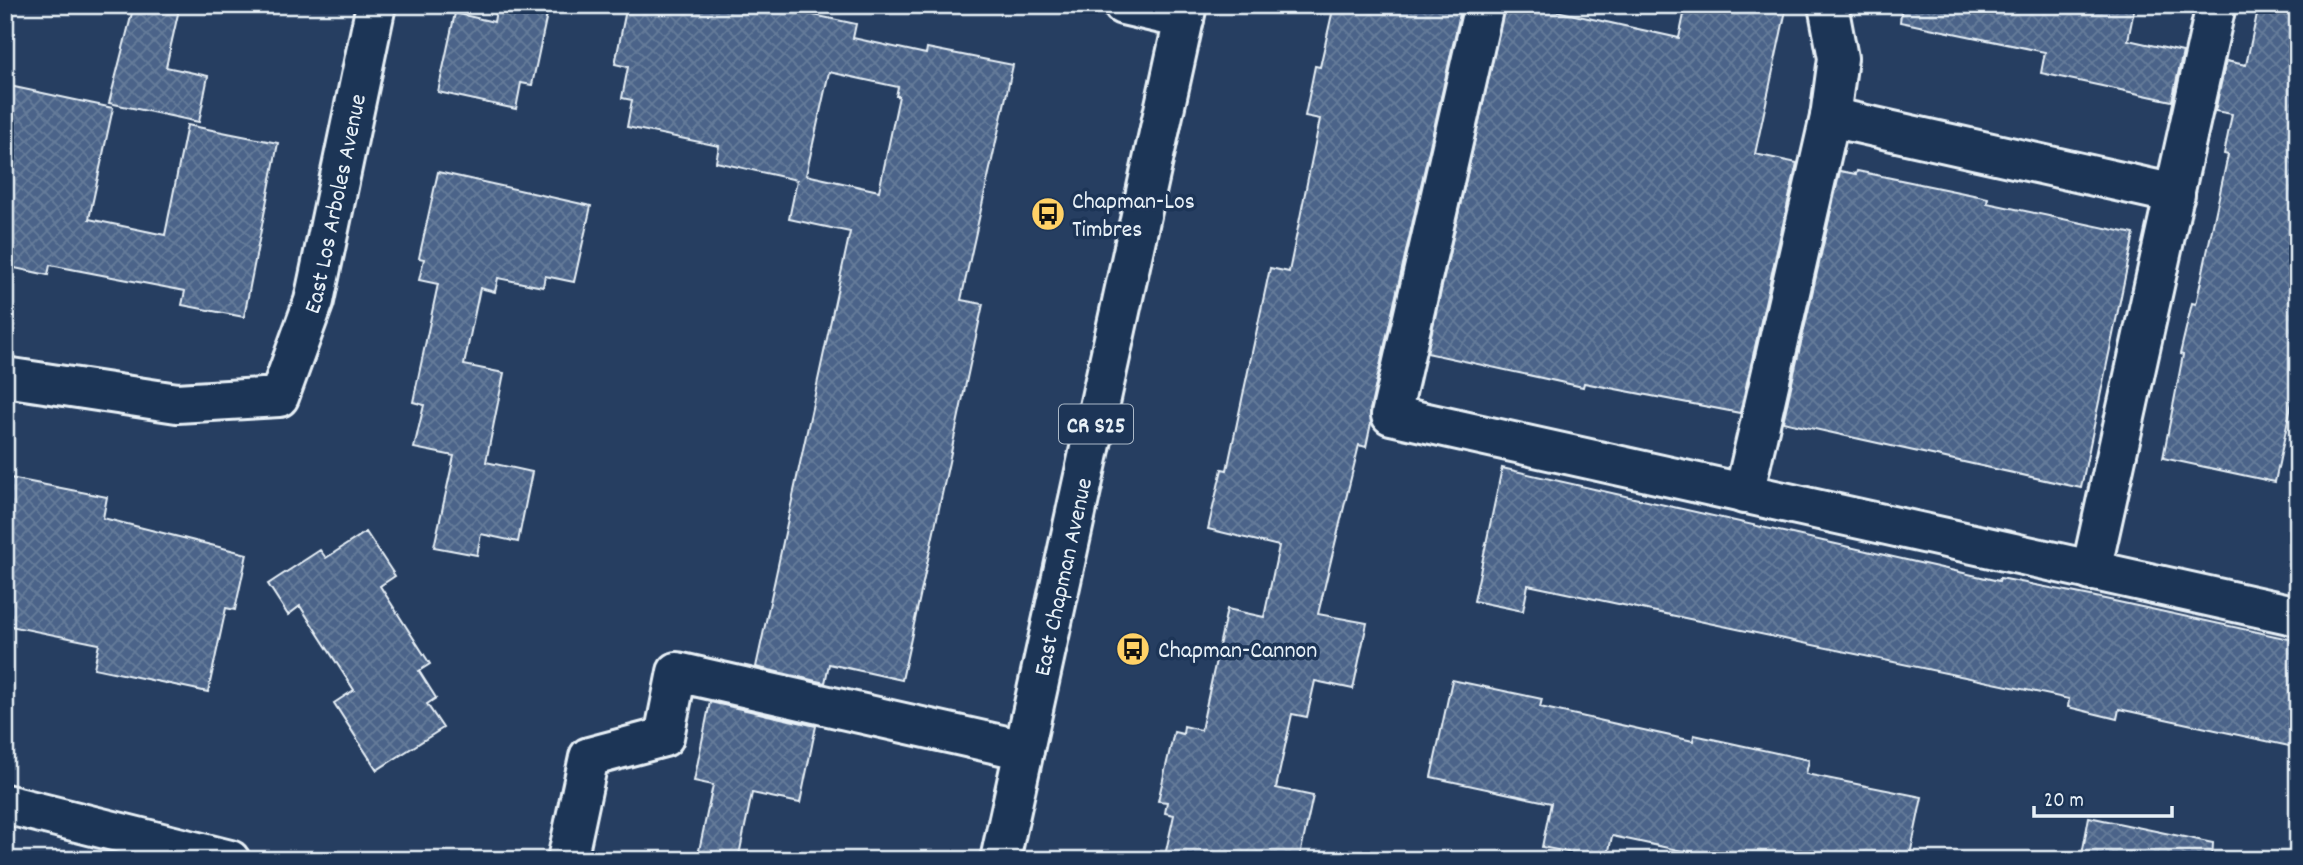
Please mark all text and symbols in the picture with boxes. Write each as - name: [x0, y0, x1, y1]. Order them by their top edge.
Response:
- street label: East Los Arboles Avenue: [297, 91, 377, 319]
- place label: Chapman-Los Timbres: [1072, 186, 1195, 248]
- bus stop icon: Chapman-Los Timbres: [1029, 195, 1067, 233]
- road number: CR S25: [1059, 404, 1133, 444]
- street label: East Chapman Avenue: [1027, 475, 1103, 680]
- bus stop icon: Chapman-Cannon: [1114, 630, 1152, 668]
- place label: Chapman-Cannon: [1158, 635, 1317, 669]
- scale bar: [2034, 774, 2172, 818]
- text: 20 m: [2044, 787, 2084, 817]

